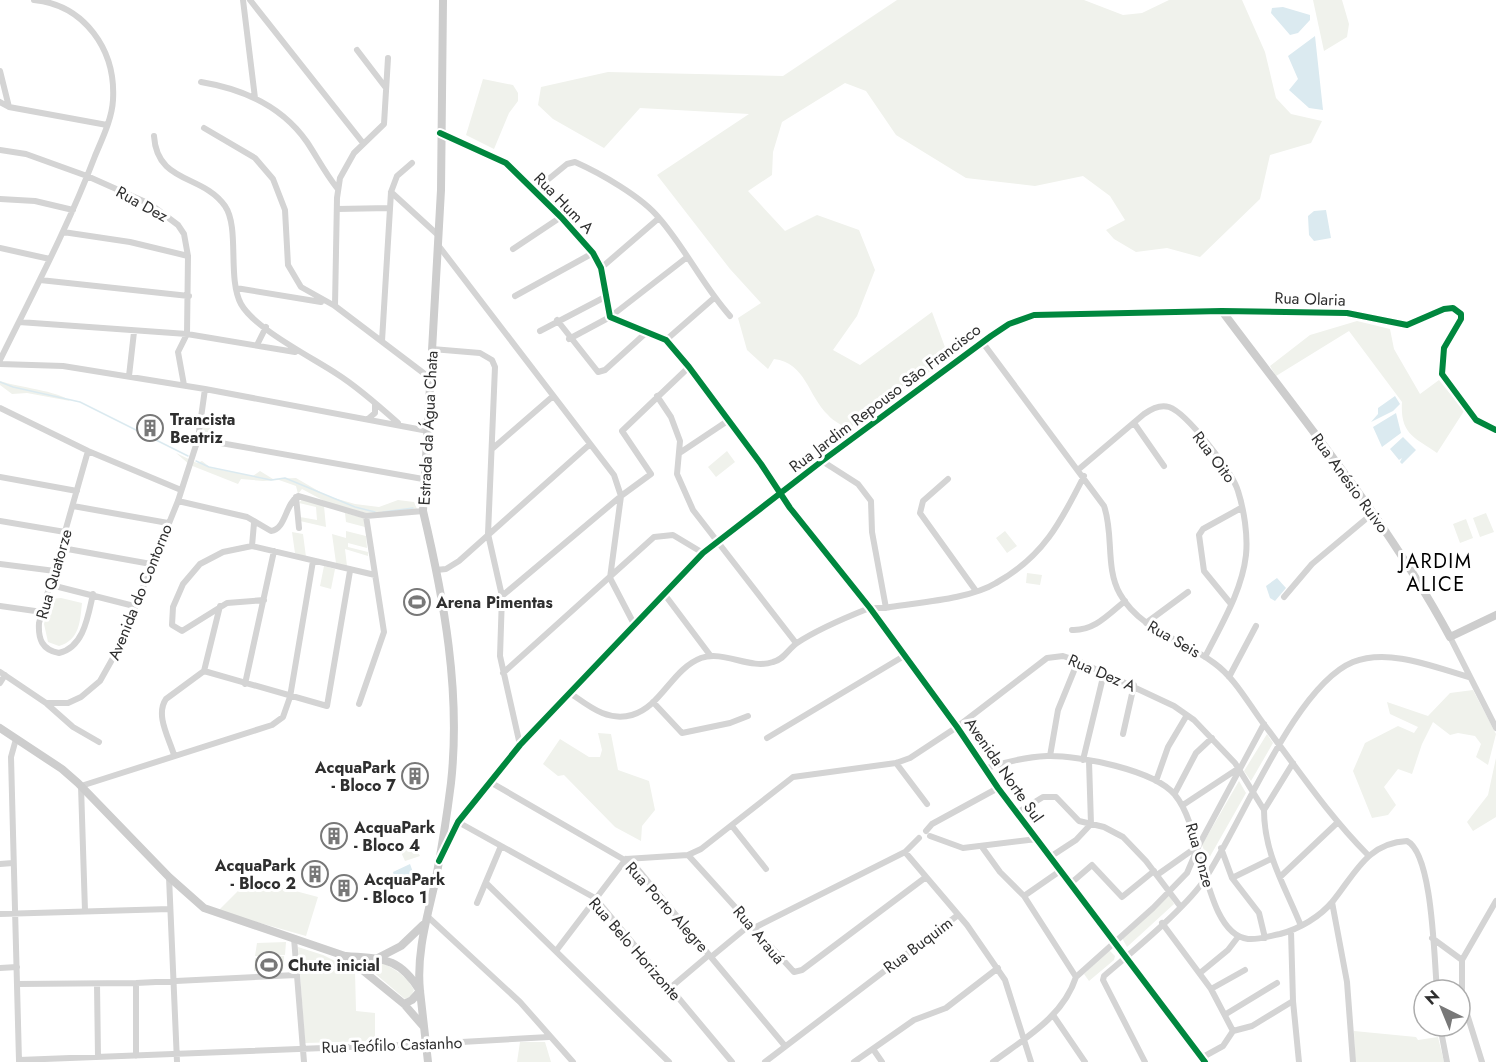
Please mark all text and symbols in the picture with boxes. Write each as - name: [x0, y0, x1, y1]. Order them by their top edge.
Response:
- street label: Rua Hum A: [529, 167, 600, 239]
- street label: Rua Dez: [112, 180, 173, 228]
- street label: Rua Olaria: [1274, 286, 1346, 312]
- street label: Rua Jardim Repouso São Francisco: [784, 318, 986, 478]
- street label: Estrada da Água Chata: [412, 350, 444, 506]
- place label: Trancista Beatriz: [170, 408, 235, 449]
- building icon: Trancista Beatriz: [135, 413, 165, 443]
- street label: Rua Oito: [1187, 426, 1241, 488]
- street label: Rua Anésio Ruivo: [1306, 428, 1394, 538]
- street label: Avenida do Contorno: [102, 520, 178, 663]
- street label: Rua Quatorze: [30, 526, 78, 622]
- district label: JARDIM ALICE: [1397, 547, 1472, 599]
- sports icon: Arena Pimentas: [402, 587, 432, 617]
- place label: Arena Pimentas: [435, 591, 553, 614]
- street label: Rua Seis: [1143, 615, 1205, 663]
- street label: Rua Dez A: [1065, 648, 1140, 698]
- street label: Avenida Norte Sul: [959, 713, 1049, 827]
- place label: AcquaPark - Bloco 7: [314, 756, 397, 797]
- building icon: AcquaPark - Bloco 7: [400, 761, 430, 791]
- place label: AcquaPark - Bloco 4: [353, 816, 436, 857]
- street label: Rua Onze: [1180, 820, 1220, 890]
- building icon: AcquaPark - Bloco 4: [319, 821, 349, 851]
- place label: AcquaPark - Bloco 2: [214, 854, 297, 895]
- street label: Rua Porto Alegre: [620, 857, 714, 957]
- building icon: AcquaPark - Bloco 2: [300, 859, 330, 889]
- place label: AcquaPark - Bloco 1: [363, 868, 446, 909]
- building icon: AcquaPark - Bloco 1: [329, 873, 359, 903]
- street label: Rua Belo Horizonte: [584, 892, 686, 1006]
- street label: Rua Arauá: [728, 901, 790, 969]
- street label: Rua Buquim: [879, 911, 957, 979]
- sports icon: Chute inicial: [254, 950, 284, 980]
- place label: Chute inicial: [288, 954, 380, 977]
- north arrow: [1412, 978, 1472, 1038]
- text: N: [1420, 985, 1445, 1010]
- street label: Rua Teófilo Castanho: [321, 1031, 463, 1059]

